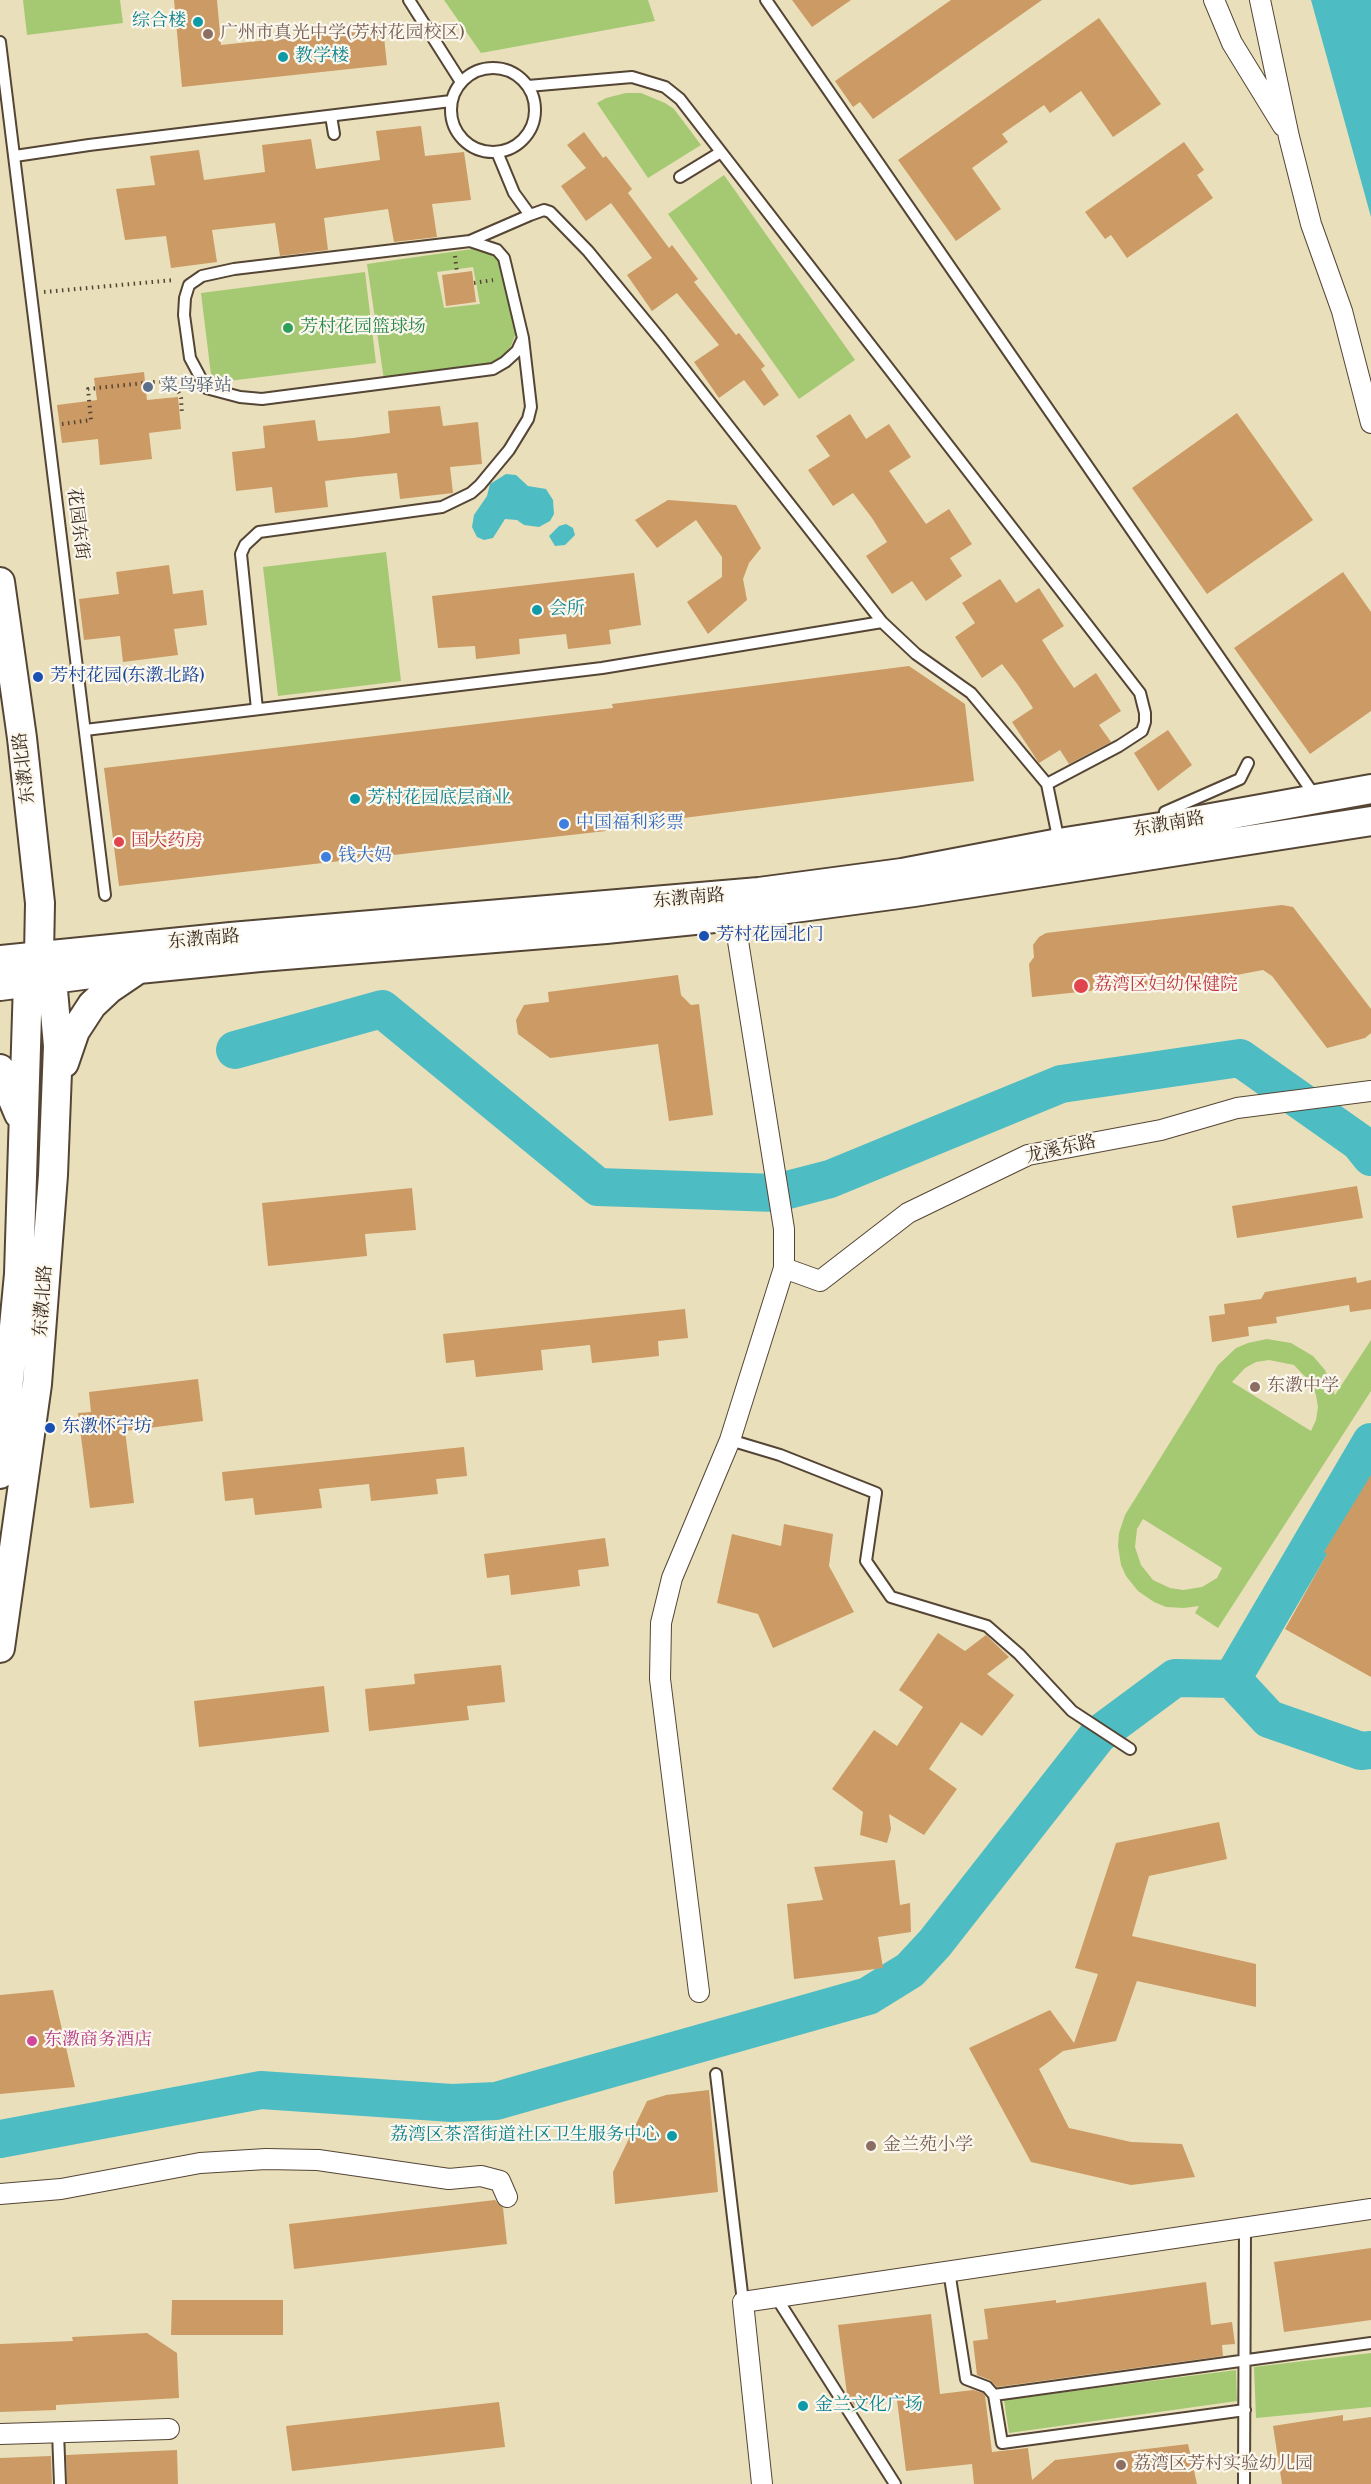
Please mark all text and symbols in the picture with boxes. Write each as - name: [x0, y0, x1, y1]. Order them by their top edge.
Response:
- place label: 综合楼: [132, 11, 186, 33]
- marker: 综合楼: [191, 15, 205, 29]
- place label: 广州市真光中学(芳村花园校区): [220, 23, 465, 45]
- marker: 广州市真光中学(芳村花园校区): [201, 27, 215, 41]
- place label: 教学楼: [295, 46, 349, 68]
- marker: 教学楼: [276, 50, 290, 64]
- place label: 芳村花园篮球场: [300, 317, 426, 339]
- marker: 芳村花园篮球场: [281, 321, 295, 335]
- place label: 菜鸟驿站: [160, 376, 232, 398]
- marker: 菜鸟驿站: [141, 380, 155, 394]
- street label: 花园东街: [62, 487, 92, 561]
- place label: 会所: [549, 599, 585, 621]
- marker: 会所: [530, 603, 544, 617]
- place label: 芳村花园(东漖北路): [50, 666, 205, 688]
- marker: 芳村花园(东漖北路): [31, 670, 45, 684]
- street label: 东漖北路: [10, 731, 40, 805]
- place label: 芳村花园底层商业: [367, 788, 511, 810]
- marker: 芳村花园底层商业: [348, 792, 362, 806]
- street label: 东漖南路: [1132, 808, 1206, 842]
- place label: 中国福利彩票: [576, 813, 684, 835]
- marker: 中国福利彩票: [557, 817, 571, 831]
- place label: 国大药房: [131, 831, 203, 853]
- marker: 国大药房: [112, 835, 126, 849]
- place label: 钱大妈: [338, 846, 392, 868]
- marker: 钱大妈: [319, 850, 333, 864]
- street label: 东漖南路: [652, 885, 726, 913]
- place label: 芳村花园北门: [716, 925, 824, 947]
- street label: 东漖南路: [167, 926, 241, 954]
- marker: 芳村花园北门: [697, 929, 711, 943]
- place label: 荔湾区妇幼保健院: [1094, 975, 1238, 997]
- marker: 荔湾区妇幼保健院: [1072, 977, 1090, 995]
- street label: 龙溪东路: [1023, 1131, 1099, 1169]
- street label: 东漖北路: [31, 1264, 57, 1338]
- place label: 东漖中学: [1267, 1376, 1339, 1398]
- marker: 东漖中学: [1248, 1380, 1262, 1394]
- place label: 东漖怀宁坊: [62, 1417, 152, 1439]
- marker: 东漖怀宁坊: [43, 1421, 57, 1435]
- place label: 东漖商务酒店: [44, 2030, 152, 2052]
- marker: 东漖商务酒店: [25, 2034, 39, 2048]
- place label: 荔湾区茶滘街道社区卫生服务中心: [390, 2125, 660, 2147]
- marker: 荔湾区茶滘街道社区卫生服务中心: [665, 2129, 679, 2143]
- place label: 金兰苑小学: [883, 2135, 973, 2157]
- marker: 金兰苑小学: [864, 2139, 878, 2153]
- place label: 金兰文化广场: [815, 2395, 923, 2417]
- marker: 金兰文化广场: [796, 2399, 810, 2413]
- place label: 荔湾区芳村实验幼儿园: [1133, 2454, 1313, 2476]
- marker: 荔湾区芳村实验幼儿园: [1114, 2458, 1128, 2472]

